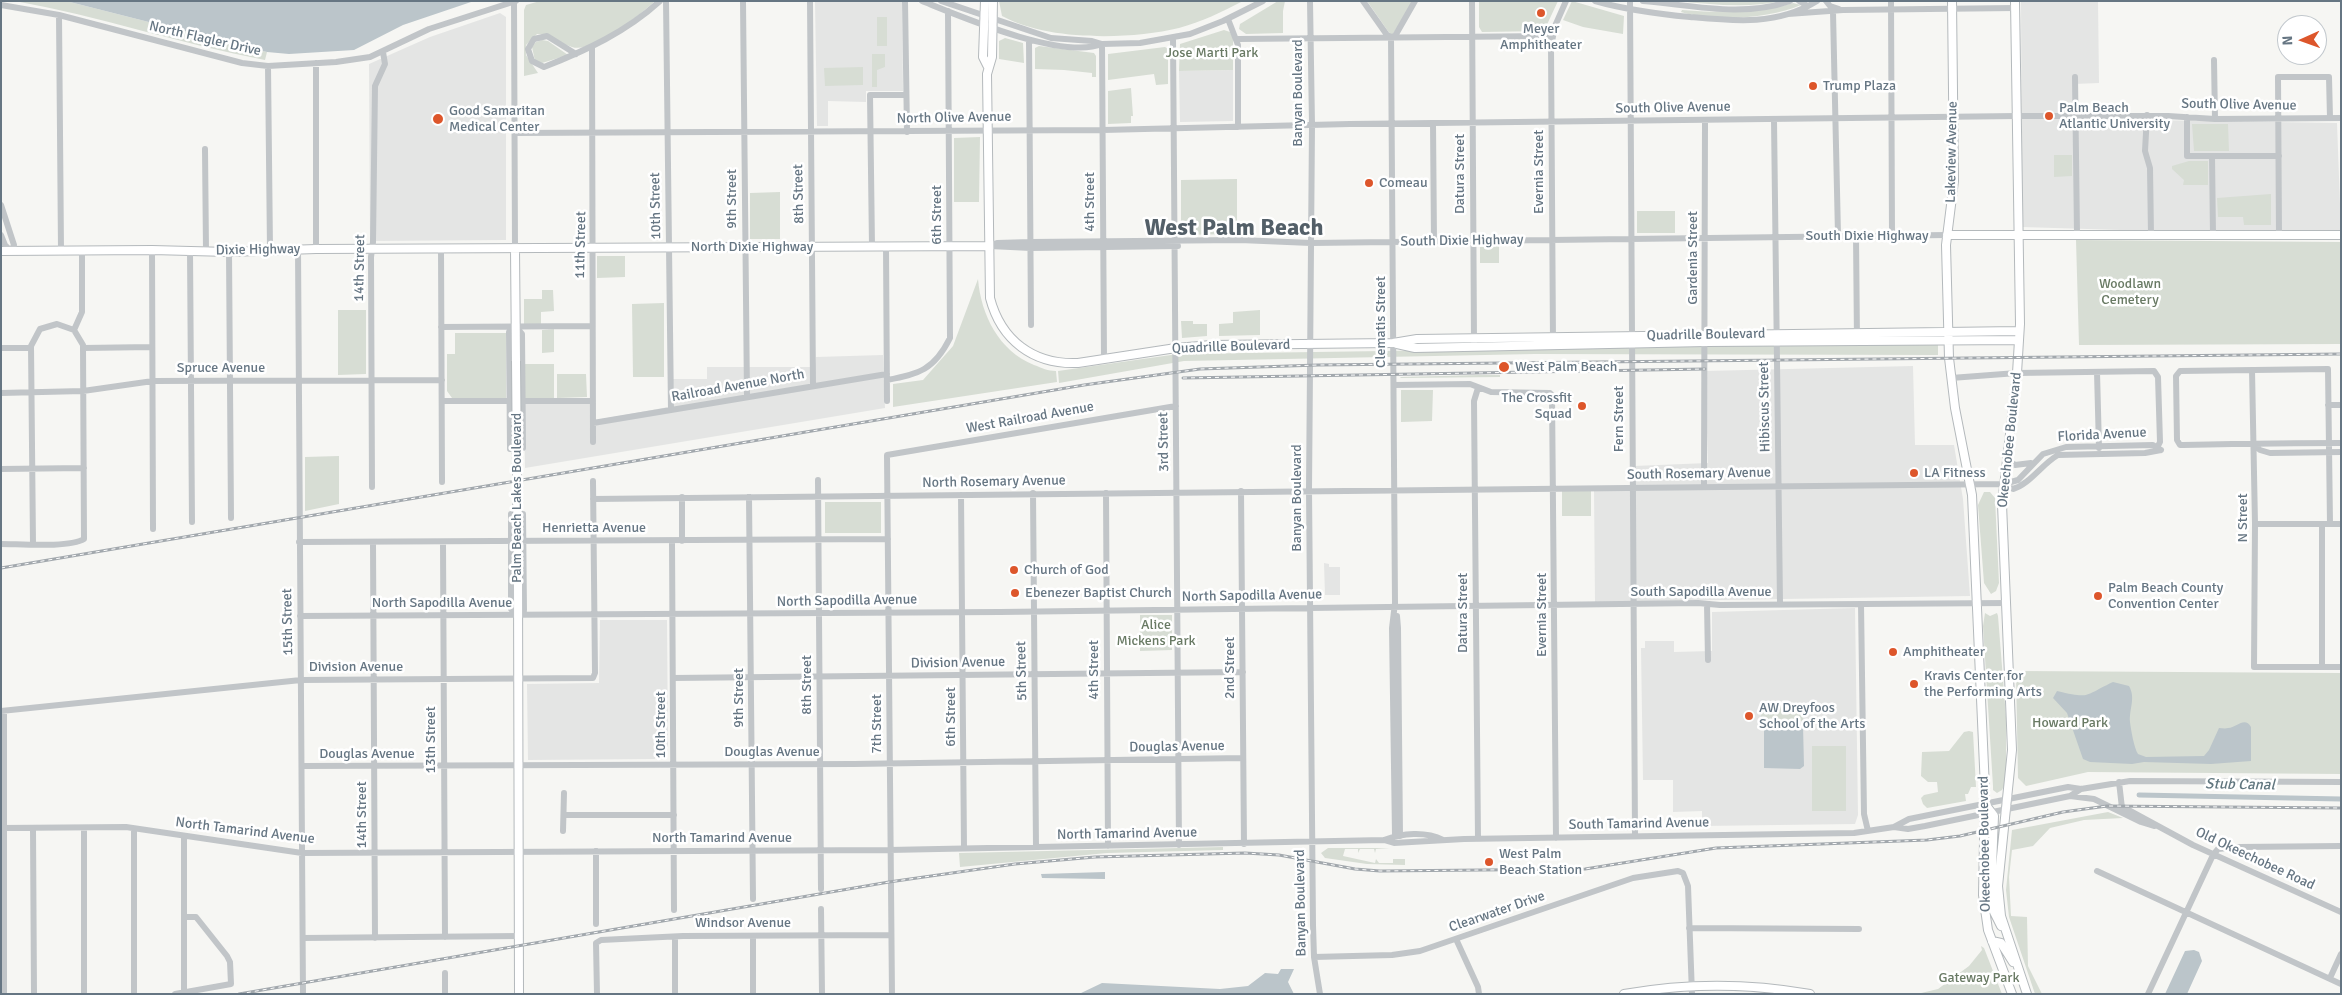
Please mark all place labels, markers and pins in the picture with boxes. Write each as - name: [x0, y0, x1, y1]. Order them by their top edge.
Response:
- marker: Meyer Amphitheater: [1535, 7, 1547, 19]
- place label: Meyer Amphitheater: [1500, 21, 1582, 54]
- place label: Trump Plaza: [1823, 78, 1896, 94]
- marker: Trump Plaza: [1807, 80, 1819, 92]
- place label: Palm Beach Atlantic University: [2059, 100, 2170, 132]
- place label: Good Samaritan Medical Center: [449, 103, 545, 136]
- marker: Palm Beach Atlantic University: [2043, 110, 2055, 122]
- marker: Good Samaritan Medical Center: [431, 112, 445, 126]
- place label: Comeau: [1379, 175, 1428, 191]
- marker: Comeau: [1363, 177, 1375, 189]
- place label: West Palm Beach: [1515, 359, 1617, 375]
- marker: West Palm Beach: [1497, 360, 1511, 374]
- place label: The Crossfit Squad: [1502, 390, 1572, 422]
- marker: The Crossfit Squad: [1576, 400, 1588, 412]
- place label: LA Fitness: [1924, 465, 1986, 481]
- marker: LA Fitness: [1908, 467, 1920, 479]
- place label: Church of God: [1024, 562, 1109, 578]
- marker: Church of God: [1008, 564, 1020, 576]
- place label: Palm Beach County Convention Center: [2108, 580, 2223, 612]
- place label: Ebenezer Baptist Church: [1025, 585, 1172, 601]
- marker: Ebenezer Baptist Church: [1009, 587, 1021, 599]
- marker: Palm Beach County Convention Center: [2092, 590, 2104, 602]
- place label: Amphitheater: [1903, 644, 1985, 660]
- marker: Amphitheater: [1887, 646, 1899, 658]
- place label: Kravis Center for the Performing Arts: [1924, 668, 2042, 700]
- marker: Kravis Center for the Performing Arts: [1908, 678, 1920, 690]
- place label: AW Dreyfoos School of the Arts: [1759, 700, 1865, 732]
- marker: AW Dreyfoos School of the Arts: [1743, 710, 1755, 722]
- place label: West Palm Beach Station: [1499, 846, 1582, 879]
- marker: West Palm Beach Station: [1483, 856, 1495, 868]

